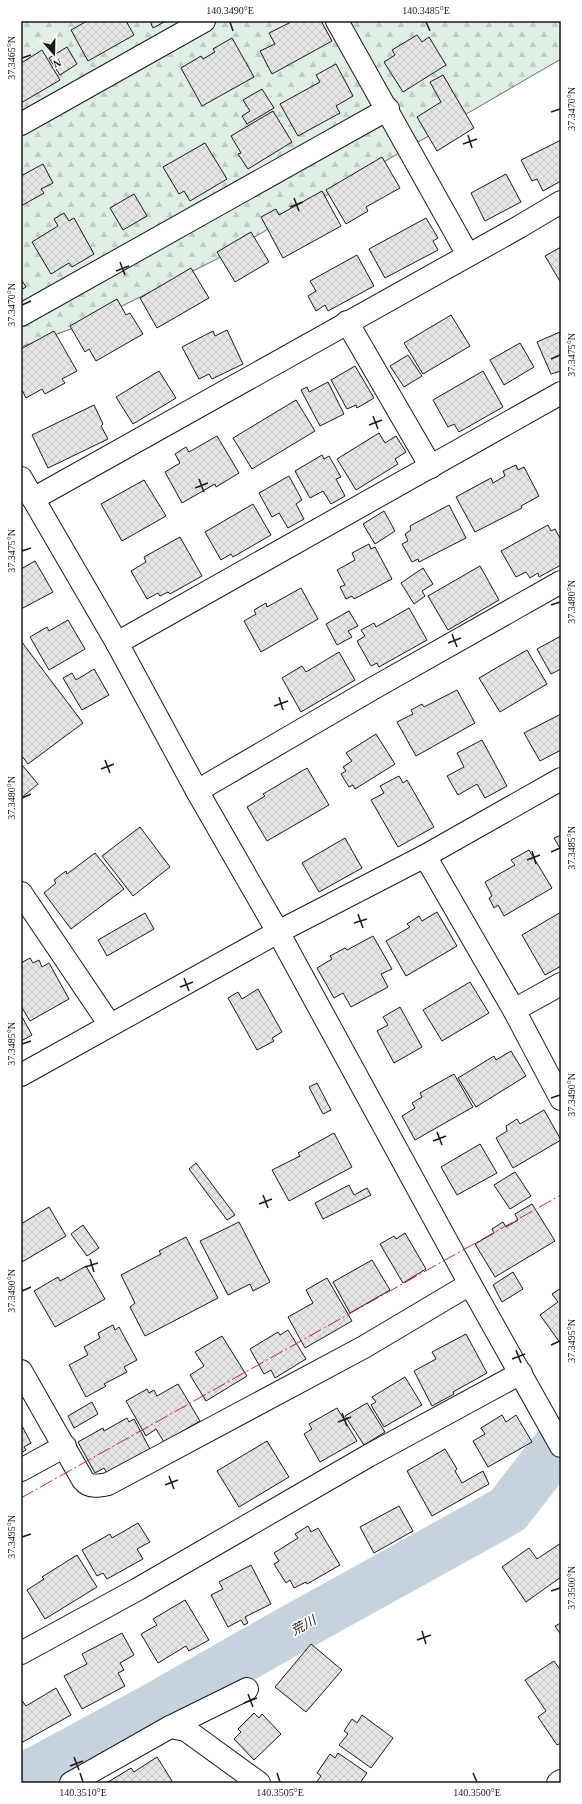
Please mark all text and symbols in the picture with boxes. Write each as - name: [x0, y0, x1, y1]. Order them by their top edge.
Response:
- text: 140.3490°E: [206, 5, 254, 16]
- text: 140.3485°E: [402, 5, 450, 16]
- north arrow: [34, 34, 74, 74]
- text: 37.3465°N: [6, 36, 17, 80]
- text: N: [52, 56, 63, 70]
- text: 37.3470°N: [566, 87, 577, 131]
- text: 37.3470°N: [6, 283, 17, 327]
- text: 37.3475°N: [566, 333, 577, 377]
- text: 37.3475°N: [6, 529, 17, 573]
- text: 37.3480°N: [566, 580, 577, 624]
- text: 37.3480°N: [6, 776, 17, 820]
- text: 37.3485°N: [566, 826, 577, 870]
- text: 37.3485°N: [6, 1022, 17, 1066]
- text: 37.3490°N: [566, 1073, 577, 1117]
- text: 37.3490°N: [6, 1269, 17, 1313]
- text: 37.3495°N: [566, 1319, 577, 1363]
- text: 37.3495°N: [6, 1515, 17, 1559]
- text: 37.3500°N: [566, 1566, 577, 1610]
- water label: 荒川: [288, 1612, 320, 1638]
- text: 140.3510°E: [59, 1787, 107, 1798]
- text: 140.3505°E: [256, 1787, 304, 1798]
- text: 140.3500°E: [453, 1787, 501, 1798]

